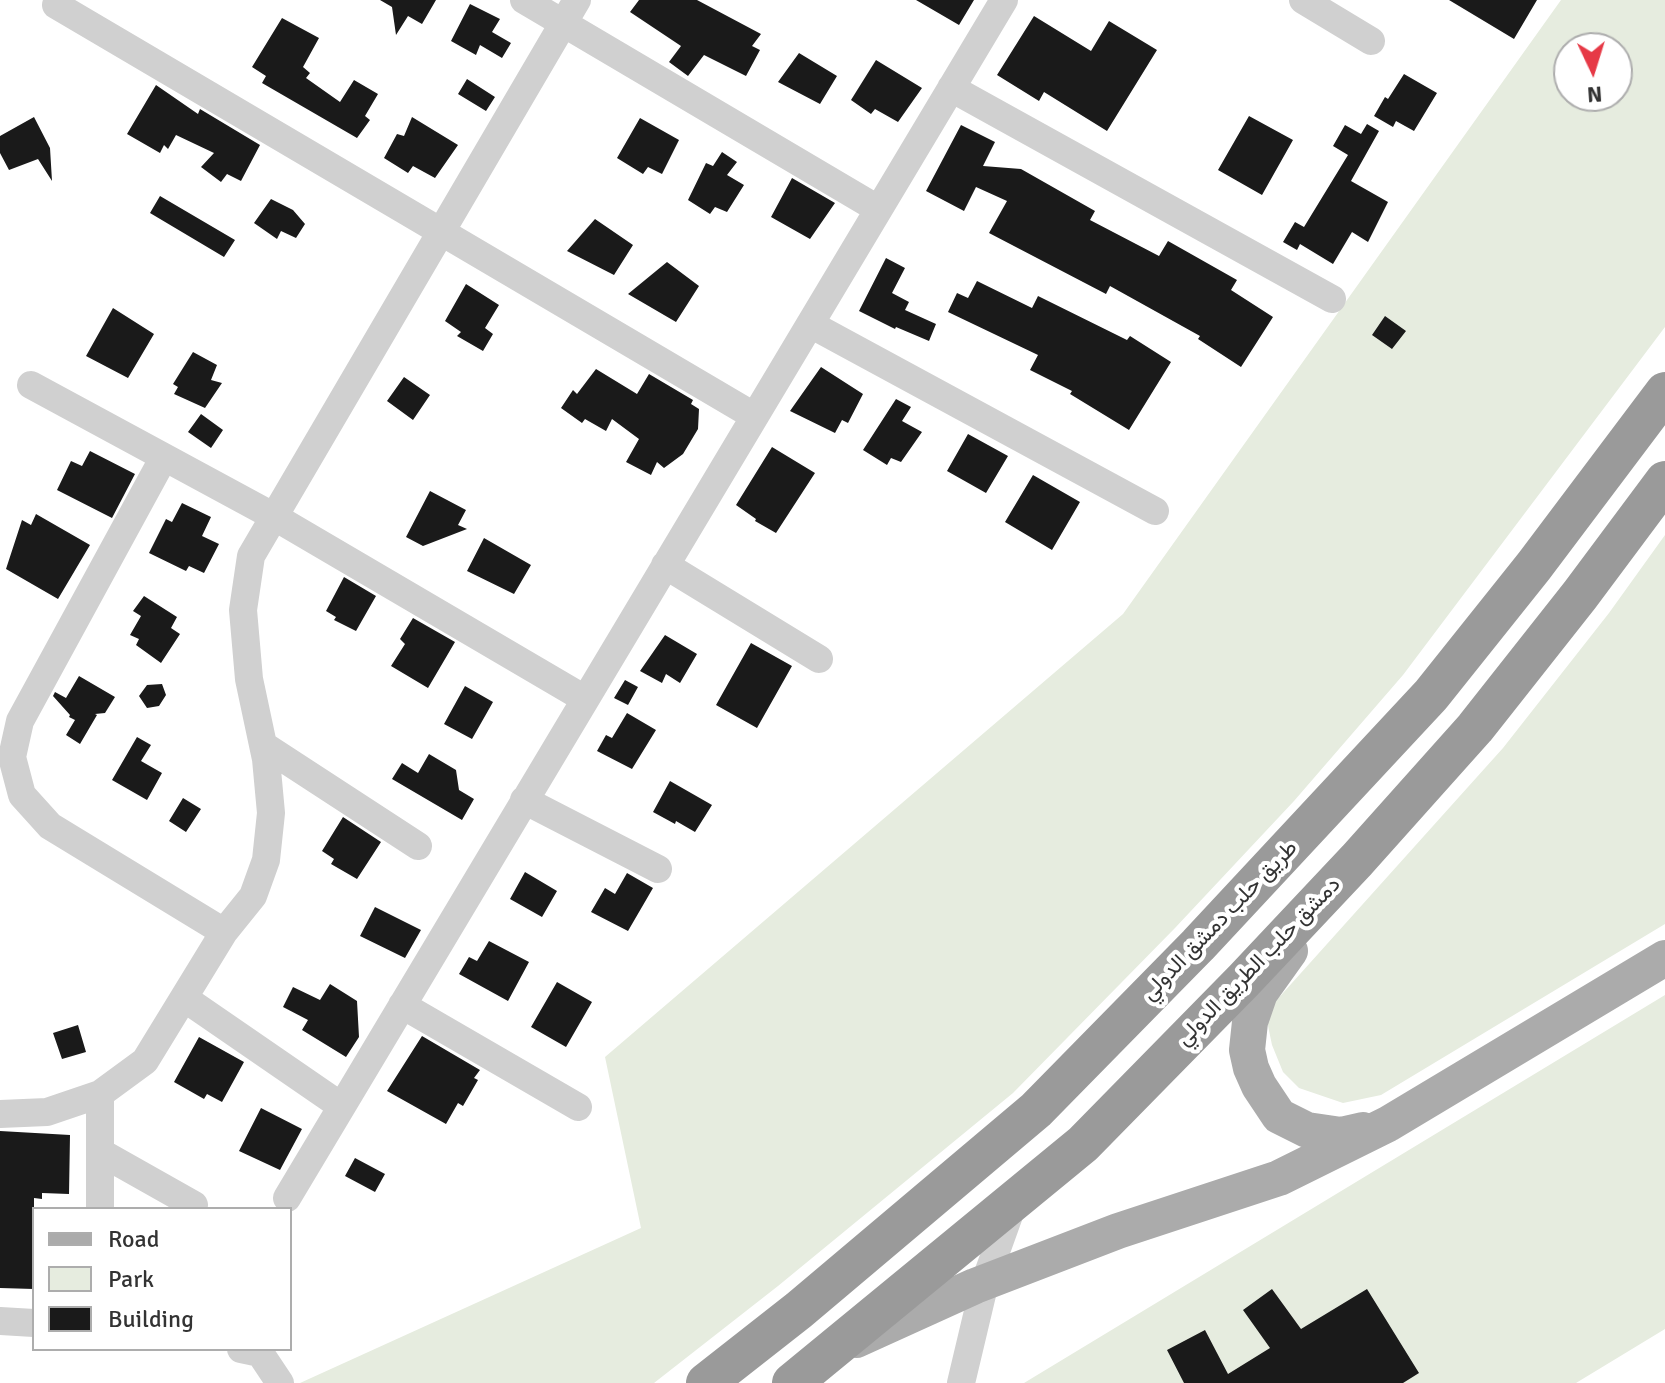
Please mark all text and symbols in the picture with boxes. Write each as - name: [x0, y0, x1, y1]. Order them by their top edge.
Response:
- north arrow: [1553, 32, 1633, 112]
- text: N: [1586, 80, 1603, 108]
- street label: طريق حلب دمشق الدولي: [1137, 835, 1303, 1007]
- street label: دمشق حلب الطريق الدولي: [1171, 872, 1347, 1052]
- legend: [32, 1207, 292, 1351]
- text: Road: [108, 1224, 159, 1254]
- text: Park: [108, 1264, 154, 1294]
- text: Building: [108, 1304, 194, 1334]

